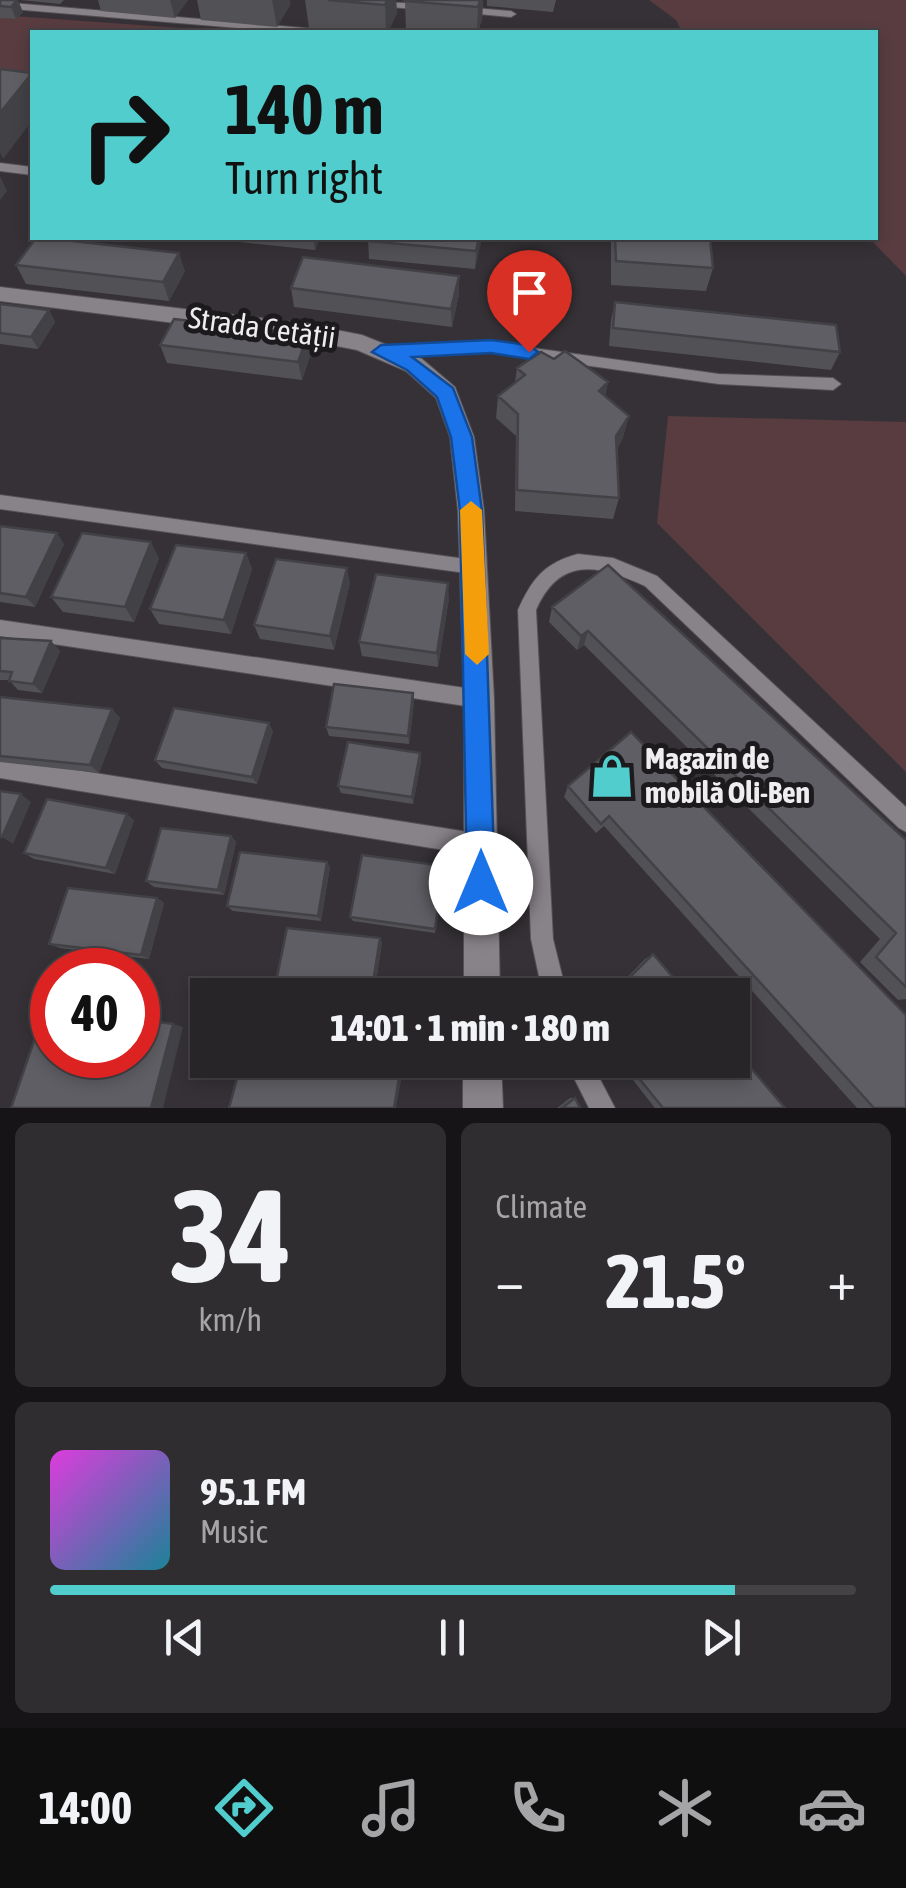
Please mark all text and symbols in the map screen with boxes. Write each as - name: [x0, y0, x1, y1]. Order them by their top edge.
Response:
- text: 140 m: [225, 69, 384, 149]
- icon: right: [60, 70, 190, 200]
- text: Turn right: [225, 152, 383, 204]
- pin: [487, 250, 572, 353]
- icon: arrive: [502, 265, 557, 320]
- street label: Strada Cetății: [186, 300, 338, 355]
- place label: Magazin de mobilă Oli-Ben: [645, 741, 810, 809]
- shop icon: Magazin de mobilă Oli-Ben: [588, 752, 636, 800]
- position arrow: [429, 831, 533, 935]
- speed limit sign: 40: [30, 948, 160, 1078]
- text: 14:01 · 1 min · 180 m: [330, 1006, 610, 1049]
- text: 34: [169, 1161, 291, 1310]
- text: Climate: [496, 1188, 587, 1225]
- text: 21.5°: [606, 1238, 746, 1324]
- text: −: [496, 1249, 524, 1312]
- text: +: [827, 1249, 856, 1312]
- text: km/h: [199, 1301, 262, 1338]
- text: 95.1 FM: [200, 1470, 306, 1513]
- text: Music: [200, 1513, 267, 1550]
- icon: previous: [157, 1610, 212, 1665]
- icon: pause: [425, 1610, 480, 1665]
- icon: next: [694, 1610, 749, 1665]
- icon: directions: [209, 1773, 279, 1843]
- icon: music: [356, 1773, 426, 1843]
- icon: phone: [503, 1773, 573, 1843]
- icon: climate: [650, 1773, 720, 1843]
- icon: car: [797, 1773, 867, 1843]
- text: 14:00: [39, 1782, 132, 1834]

